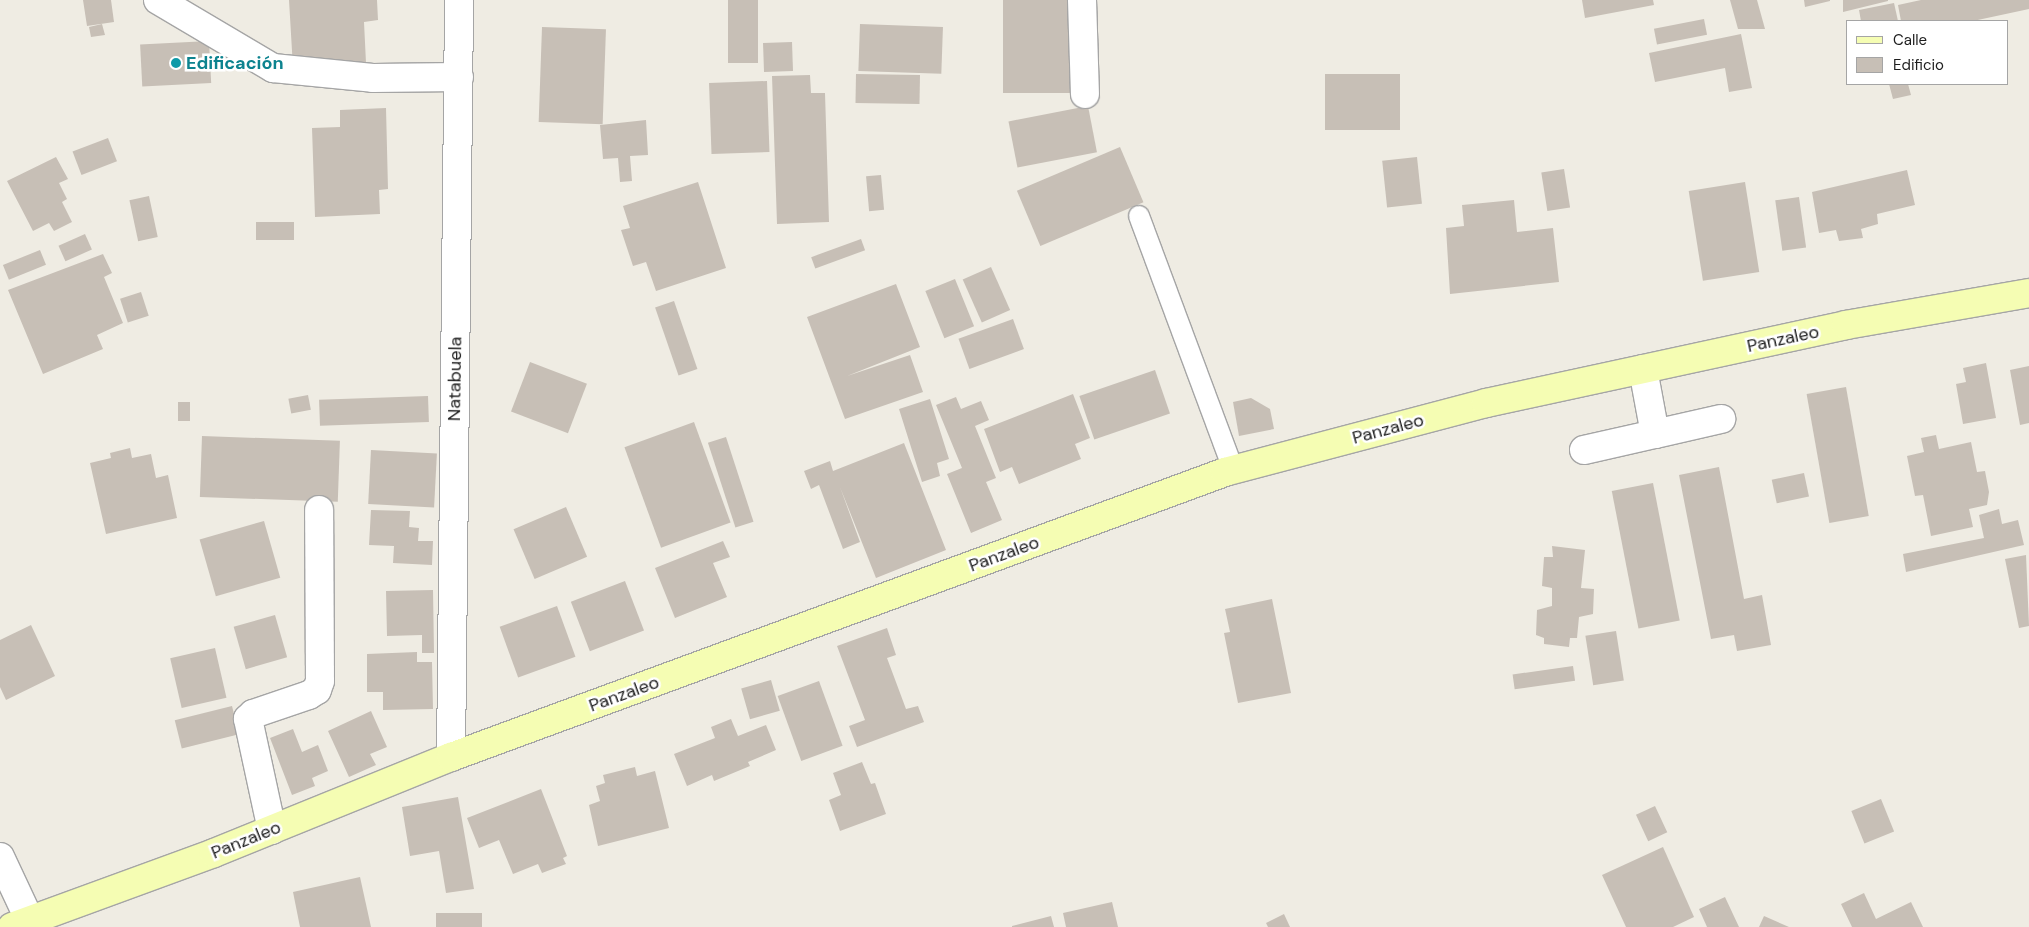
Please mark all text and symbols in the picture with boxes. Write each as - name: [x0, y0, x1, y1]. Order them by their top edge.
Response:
- legend: [1846, 20, 2009, 85]
- text: Calle: [1893, 30, 1927, 50]
- place label: Edificación: [186, 52, 284, 74]
- text: Edificio: [1893, 55, 1944, 75]
- marker: Edificación: [170, 57, 182, 69]
- street label: Panzaleo: [1745, 321, 1821, 357]
- street label: Natabuela: [443, 337, 467, 421]
- street label: Panzaleo: [1350, 409, 1426, 449]
- street label: Panzaleo: [966, 531, 1042, 577]
- street label: Panzaleo: [586, 671, 662, 717]
- street label: Panzaleo: [208, 816, 284, 864]

